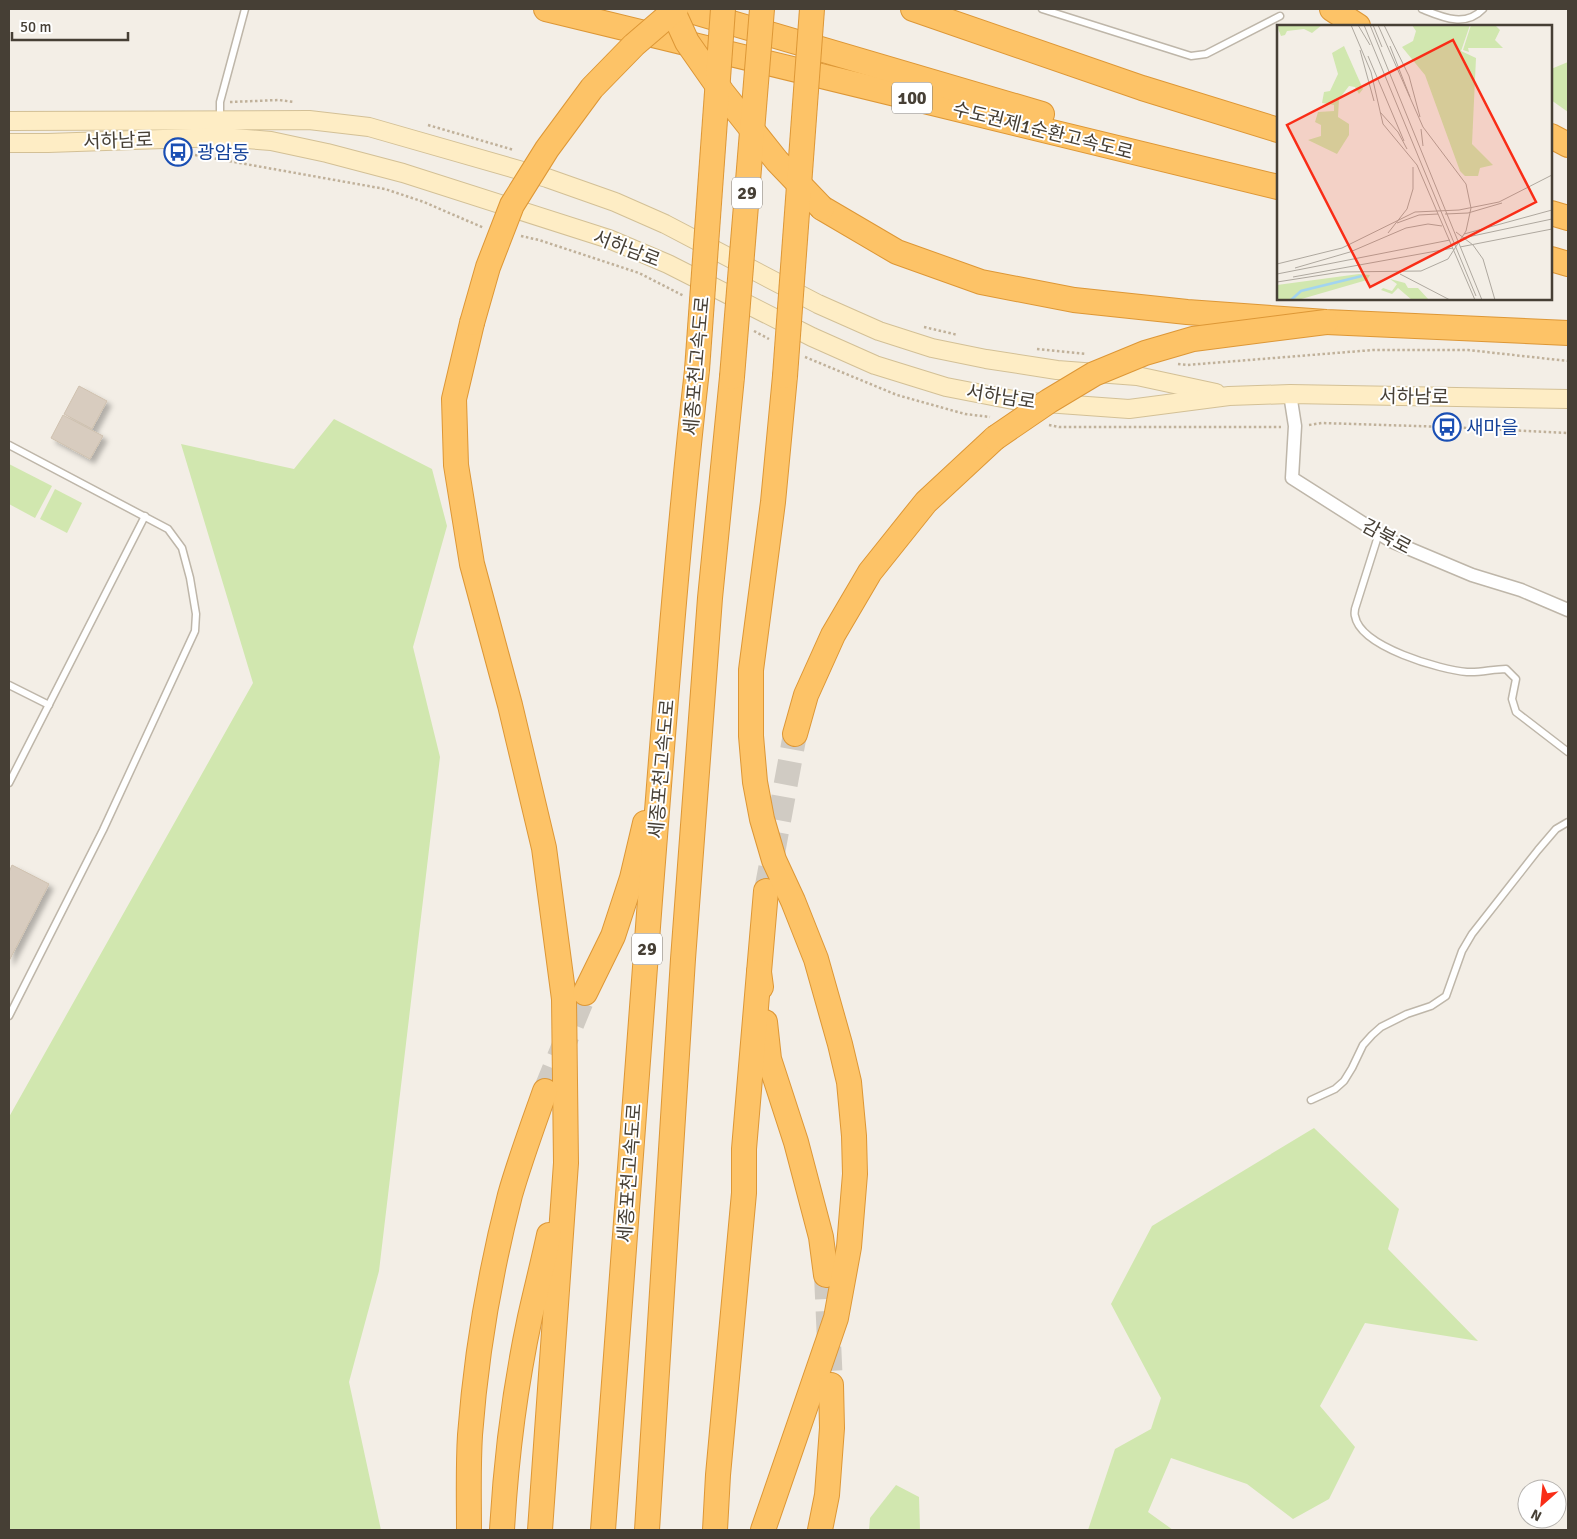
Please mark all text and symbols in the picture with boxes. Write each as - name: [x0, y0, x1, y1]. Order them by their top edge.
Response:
- scale bar: [12, 10, 129, 42]
- text: 50 m: [20, 18, 51, 36]
- inset map: [1277, 25, 1552, 300]
- road number: 100: [892, 82, 932, 114]
- street label: 수도권제1순환고속도로: [950, 97, 1135, 165]
- street label: 서하남로: [83, 128, 153, 154]
- bus stop icon: 광암동: [163, 137, 193, 167]
- place label: 광암동: [197, 141, 249, 165]
- road number: 29: [732, 178, 762, 208]
- street label: 서하남로: [590, 225, 664, 273]
- street label: 세종포천고속도로: [679, 295, 715, 437]
- street label: 서하남로: [964, 380, 1037, 414]
- street label: 서하남로: [1379, 384, 1449, 410]
- bus stop icon: 새마을: [1432, 412, 1462, 442]
- place label: 새마을: [1466, 416, 1518, 440]
- street label: 감북로: [1358, 514, 1415, 560]
- street label: 세종포천고속도로: [644, 698, 680, 840]
- road number: 29: [632, 934, 662, 964]
- street label: 세종포천고속도로: [613, 1102, 647, 1244]
- north arrow: [1517, 1479, 1567, 1529]
- text: N: [1528, 1505, 1545, 1525]

